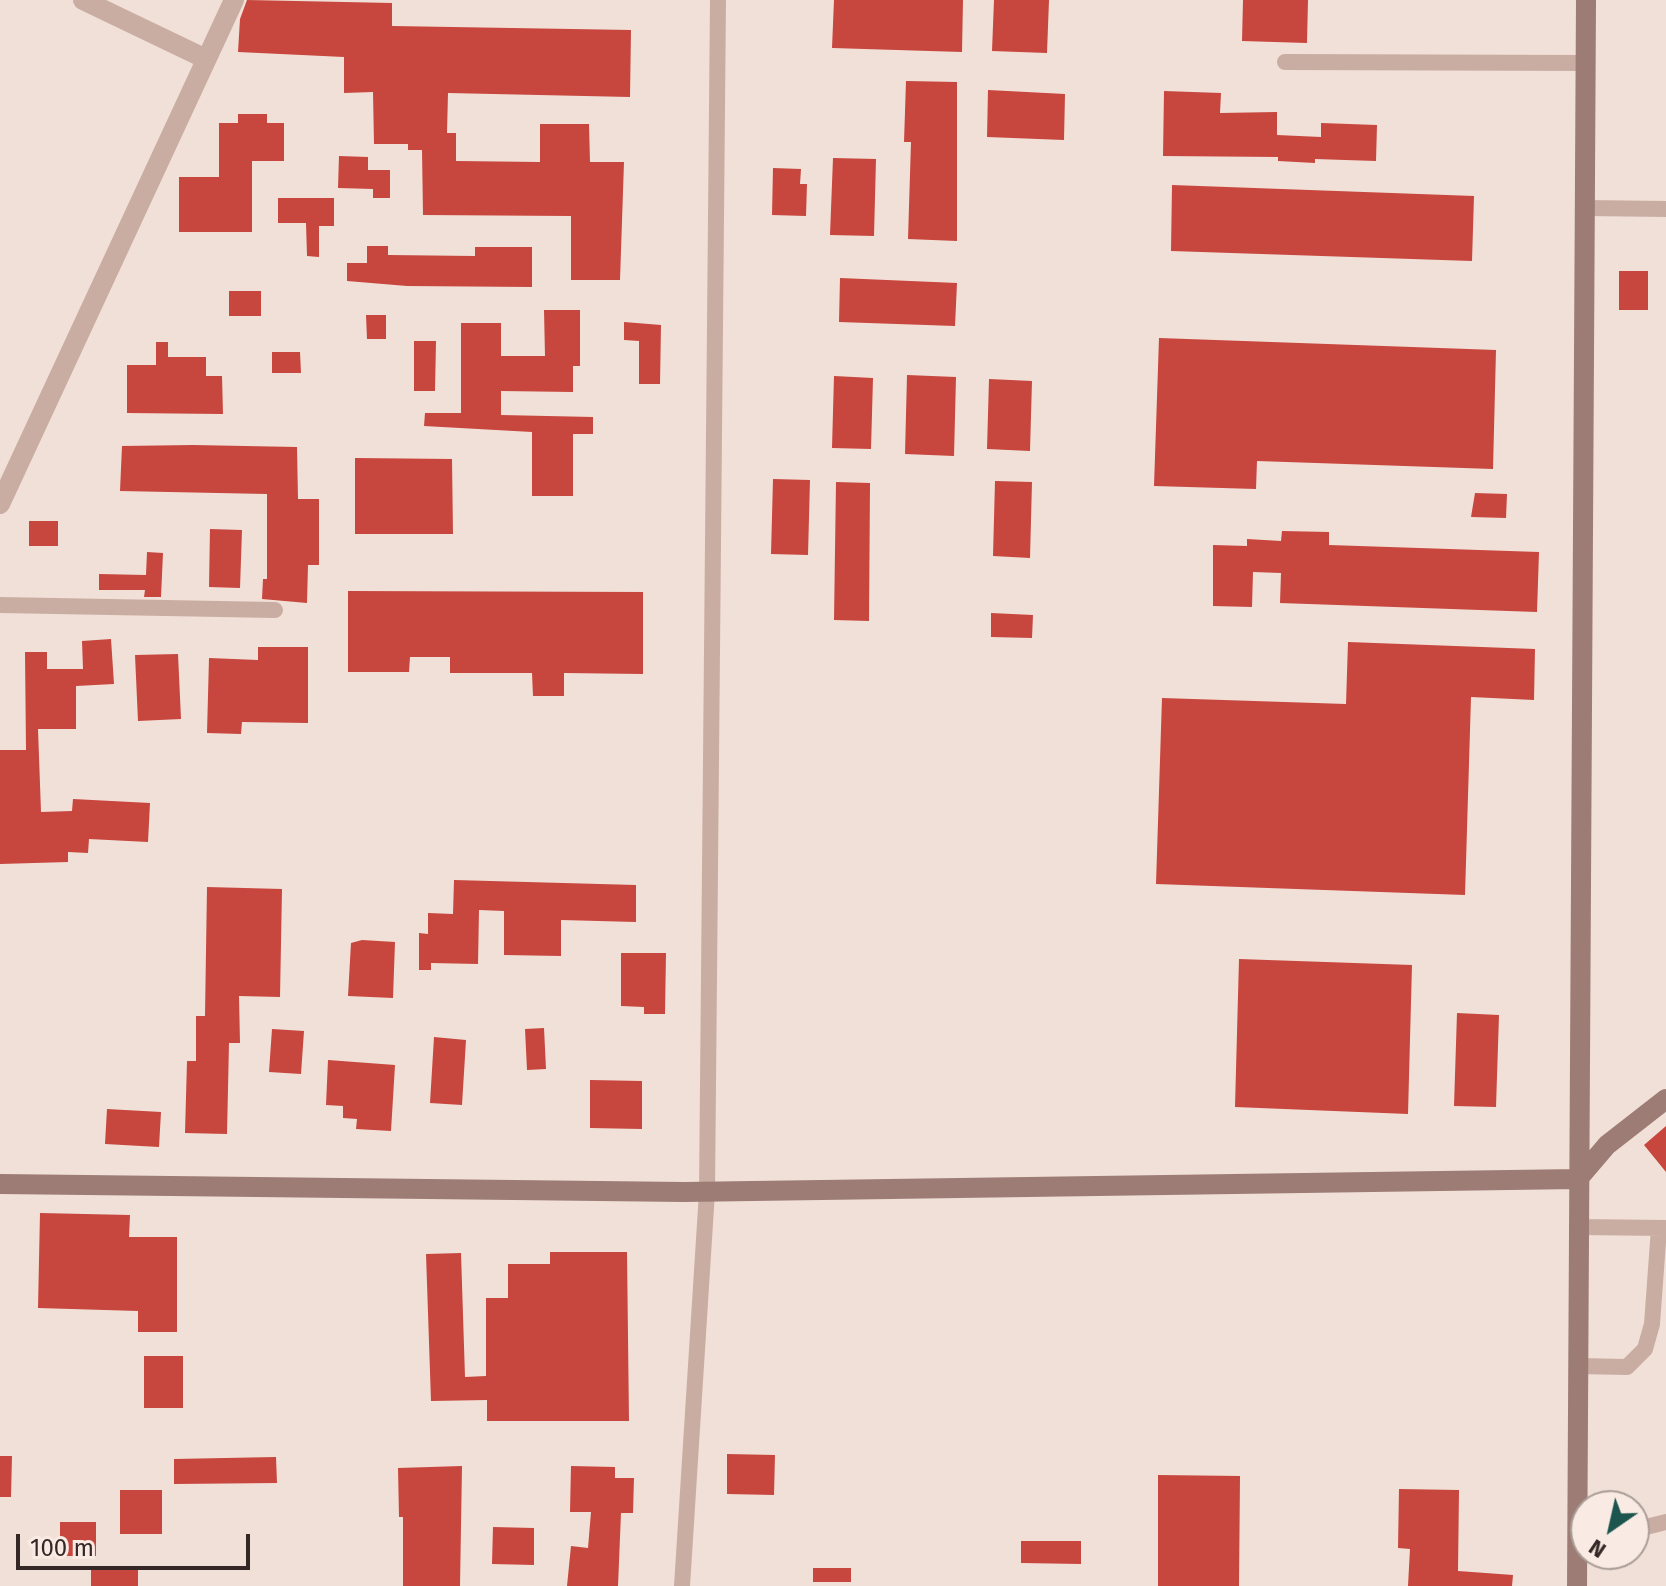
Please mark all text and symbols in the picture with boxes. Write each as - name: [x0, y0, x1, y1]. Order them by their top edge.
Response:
- north arrow: [1570, 1490, 1650, 1570]
- scale bar: [20, 1518, 254, 1568]
- text: N: [1584, 1533, 1611, 1564]
- text: 100 m: [30, 1534, 94, 1562]

